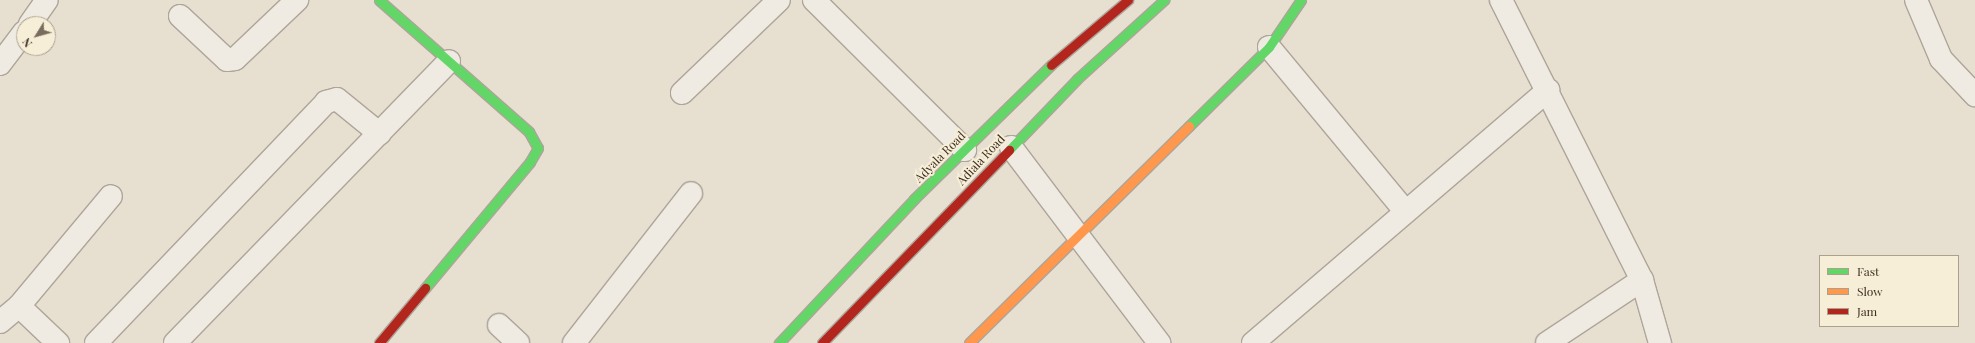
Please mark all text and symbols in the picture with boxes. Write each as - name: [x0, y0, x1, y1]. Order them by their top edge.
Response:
- north arrow: [16, 16, 56, 56]
- text: N: [18, 35, 35, 51]
- street label: Adyala Road: [912, 129, 968, 185]
- street label: Adiala Road: [954, 132, 1008, 188]
- legend: [1819, 255, 1959, 327]
- text: Fast: [1857, 263, 1879, 279]
- text: Slow: [1857, 283, 1883, 299]
- text: Jam: [1857, 303, 1877, 319]

